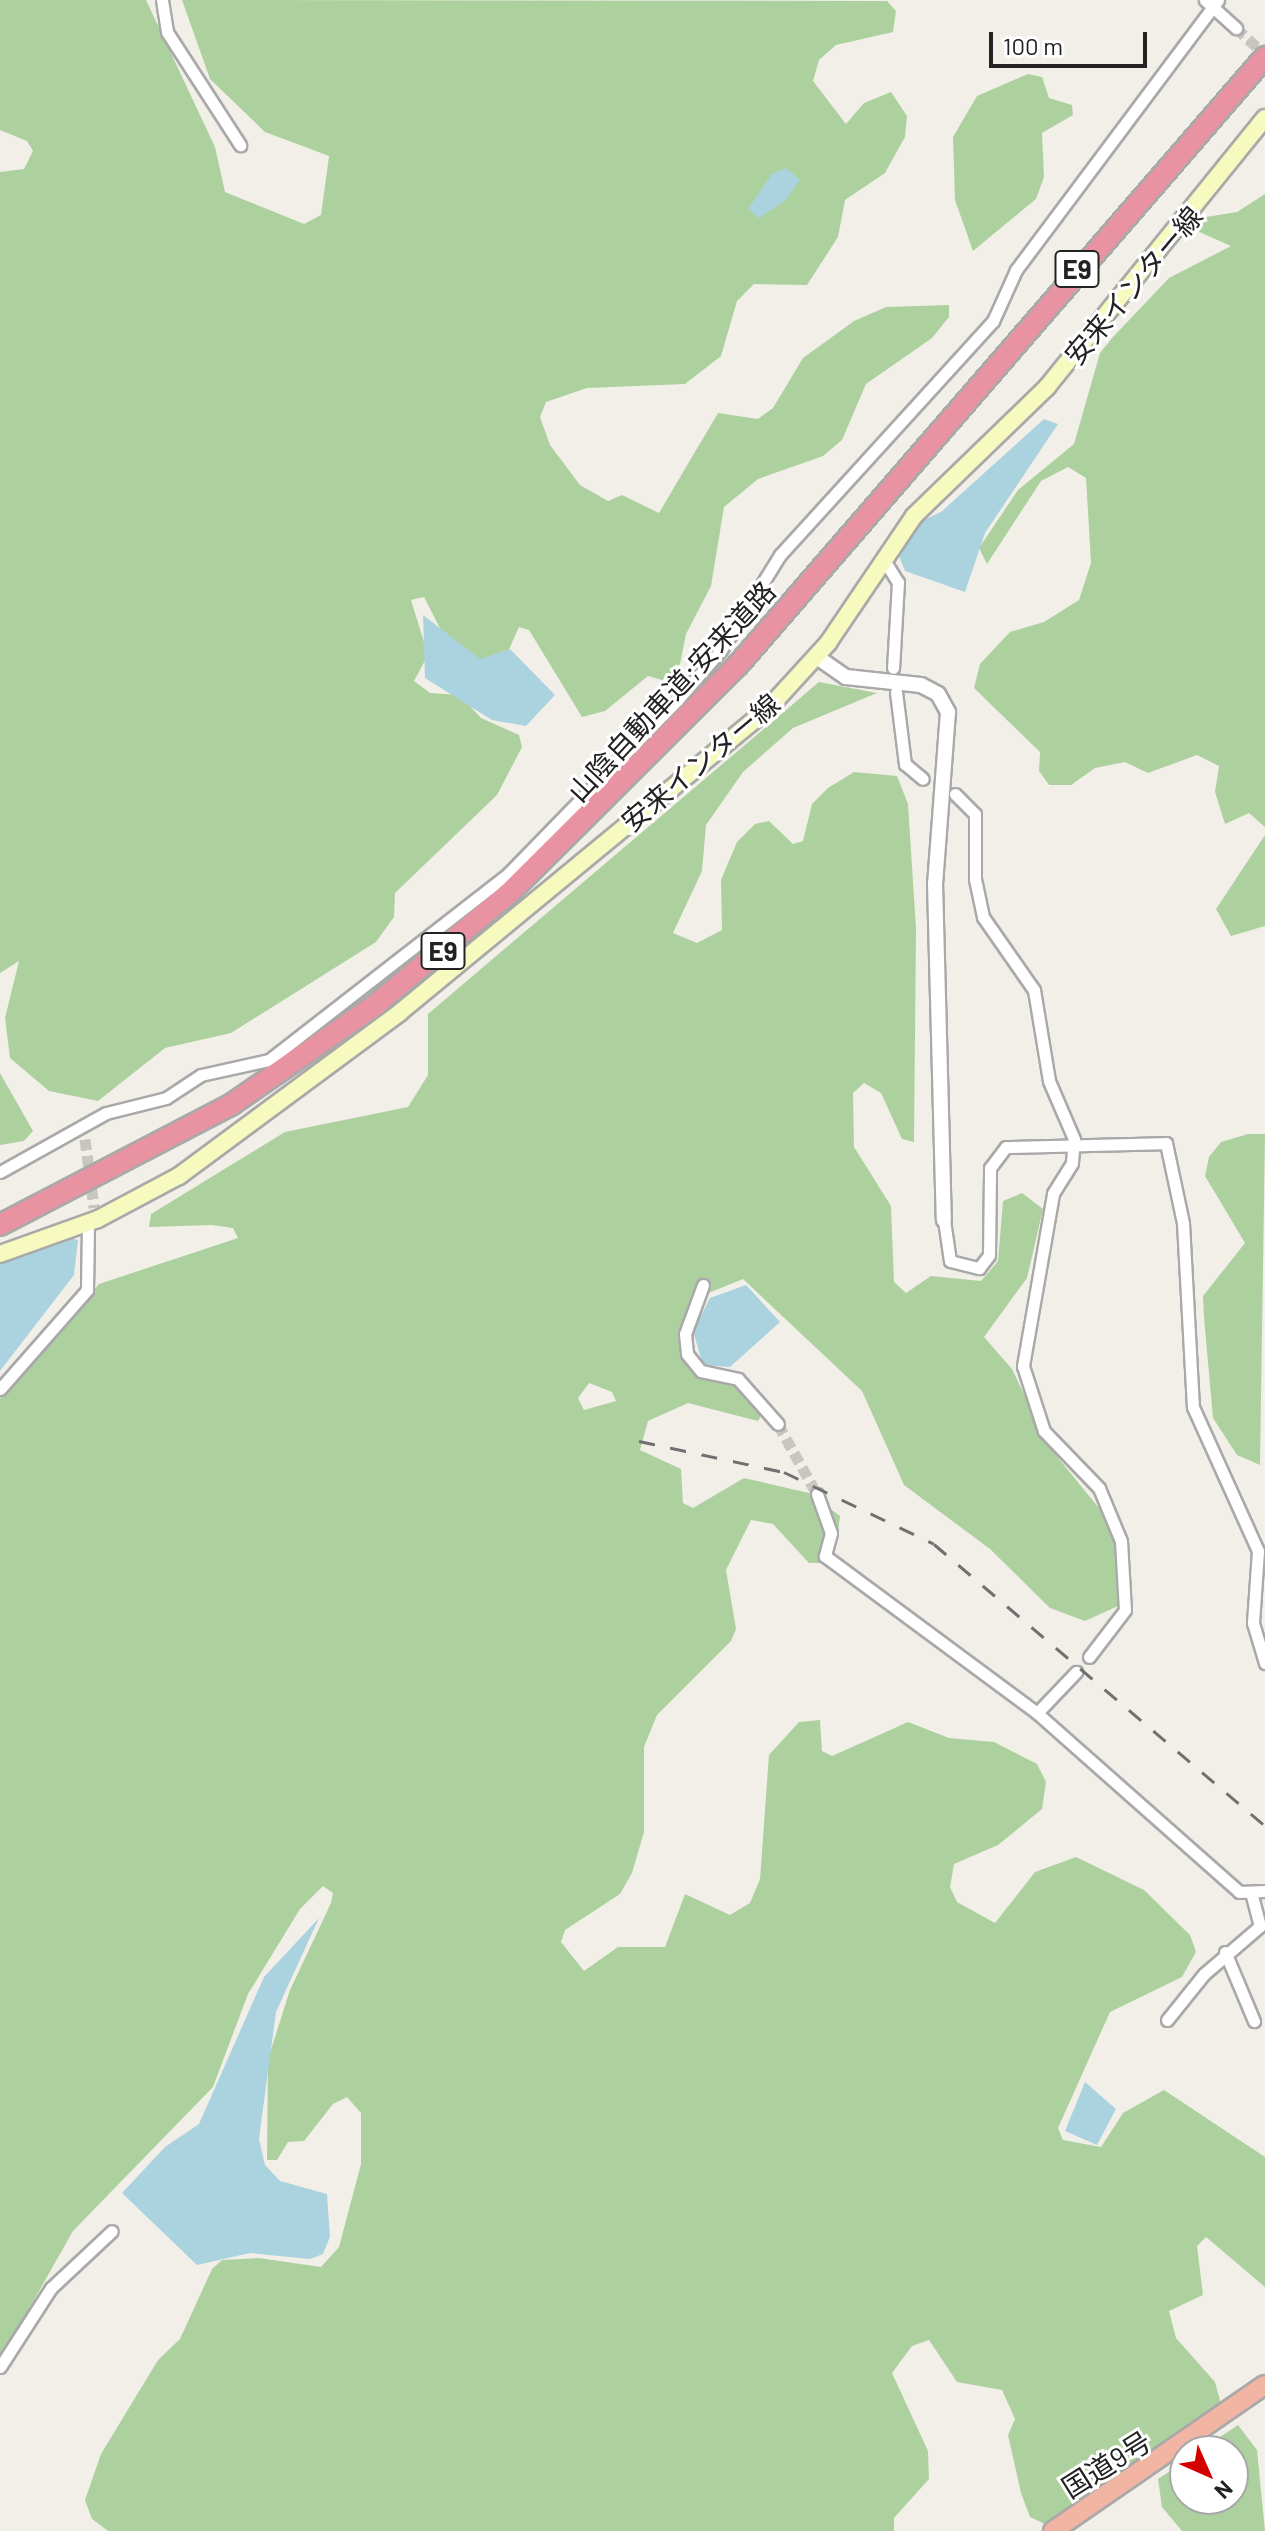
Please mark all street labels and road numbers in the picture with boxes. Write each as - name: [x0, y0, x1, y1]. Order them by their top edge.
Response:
- street label: 安来インター線: [1057, 199, 1209, 371]
- road number: E9: [1053, 247, 1101, 291]
- street label: 山陰自動車道;安来道路: [560, 574, 782, 808]
- street label: 安来インター線: [614, 686, 786, 838]
- road number: E9: [419, 929, 467, 973]
- street label: 国道9号: [1055, 2424, 1157, 2504]

